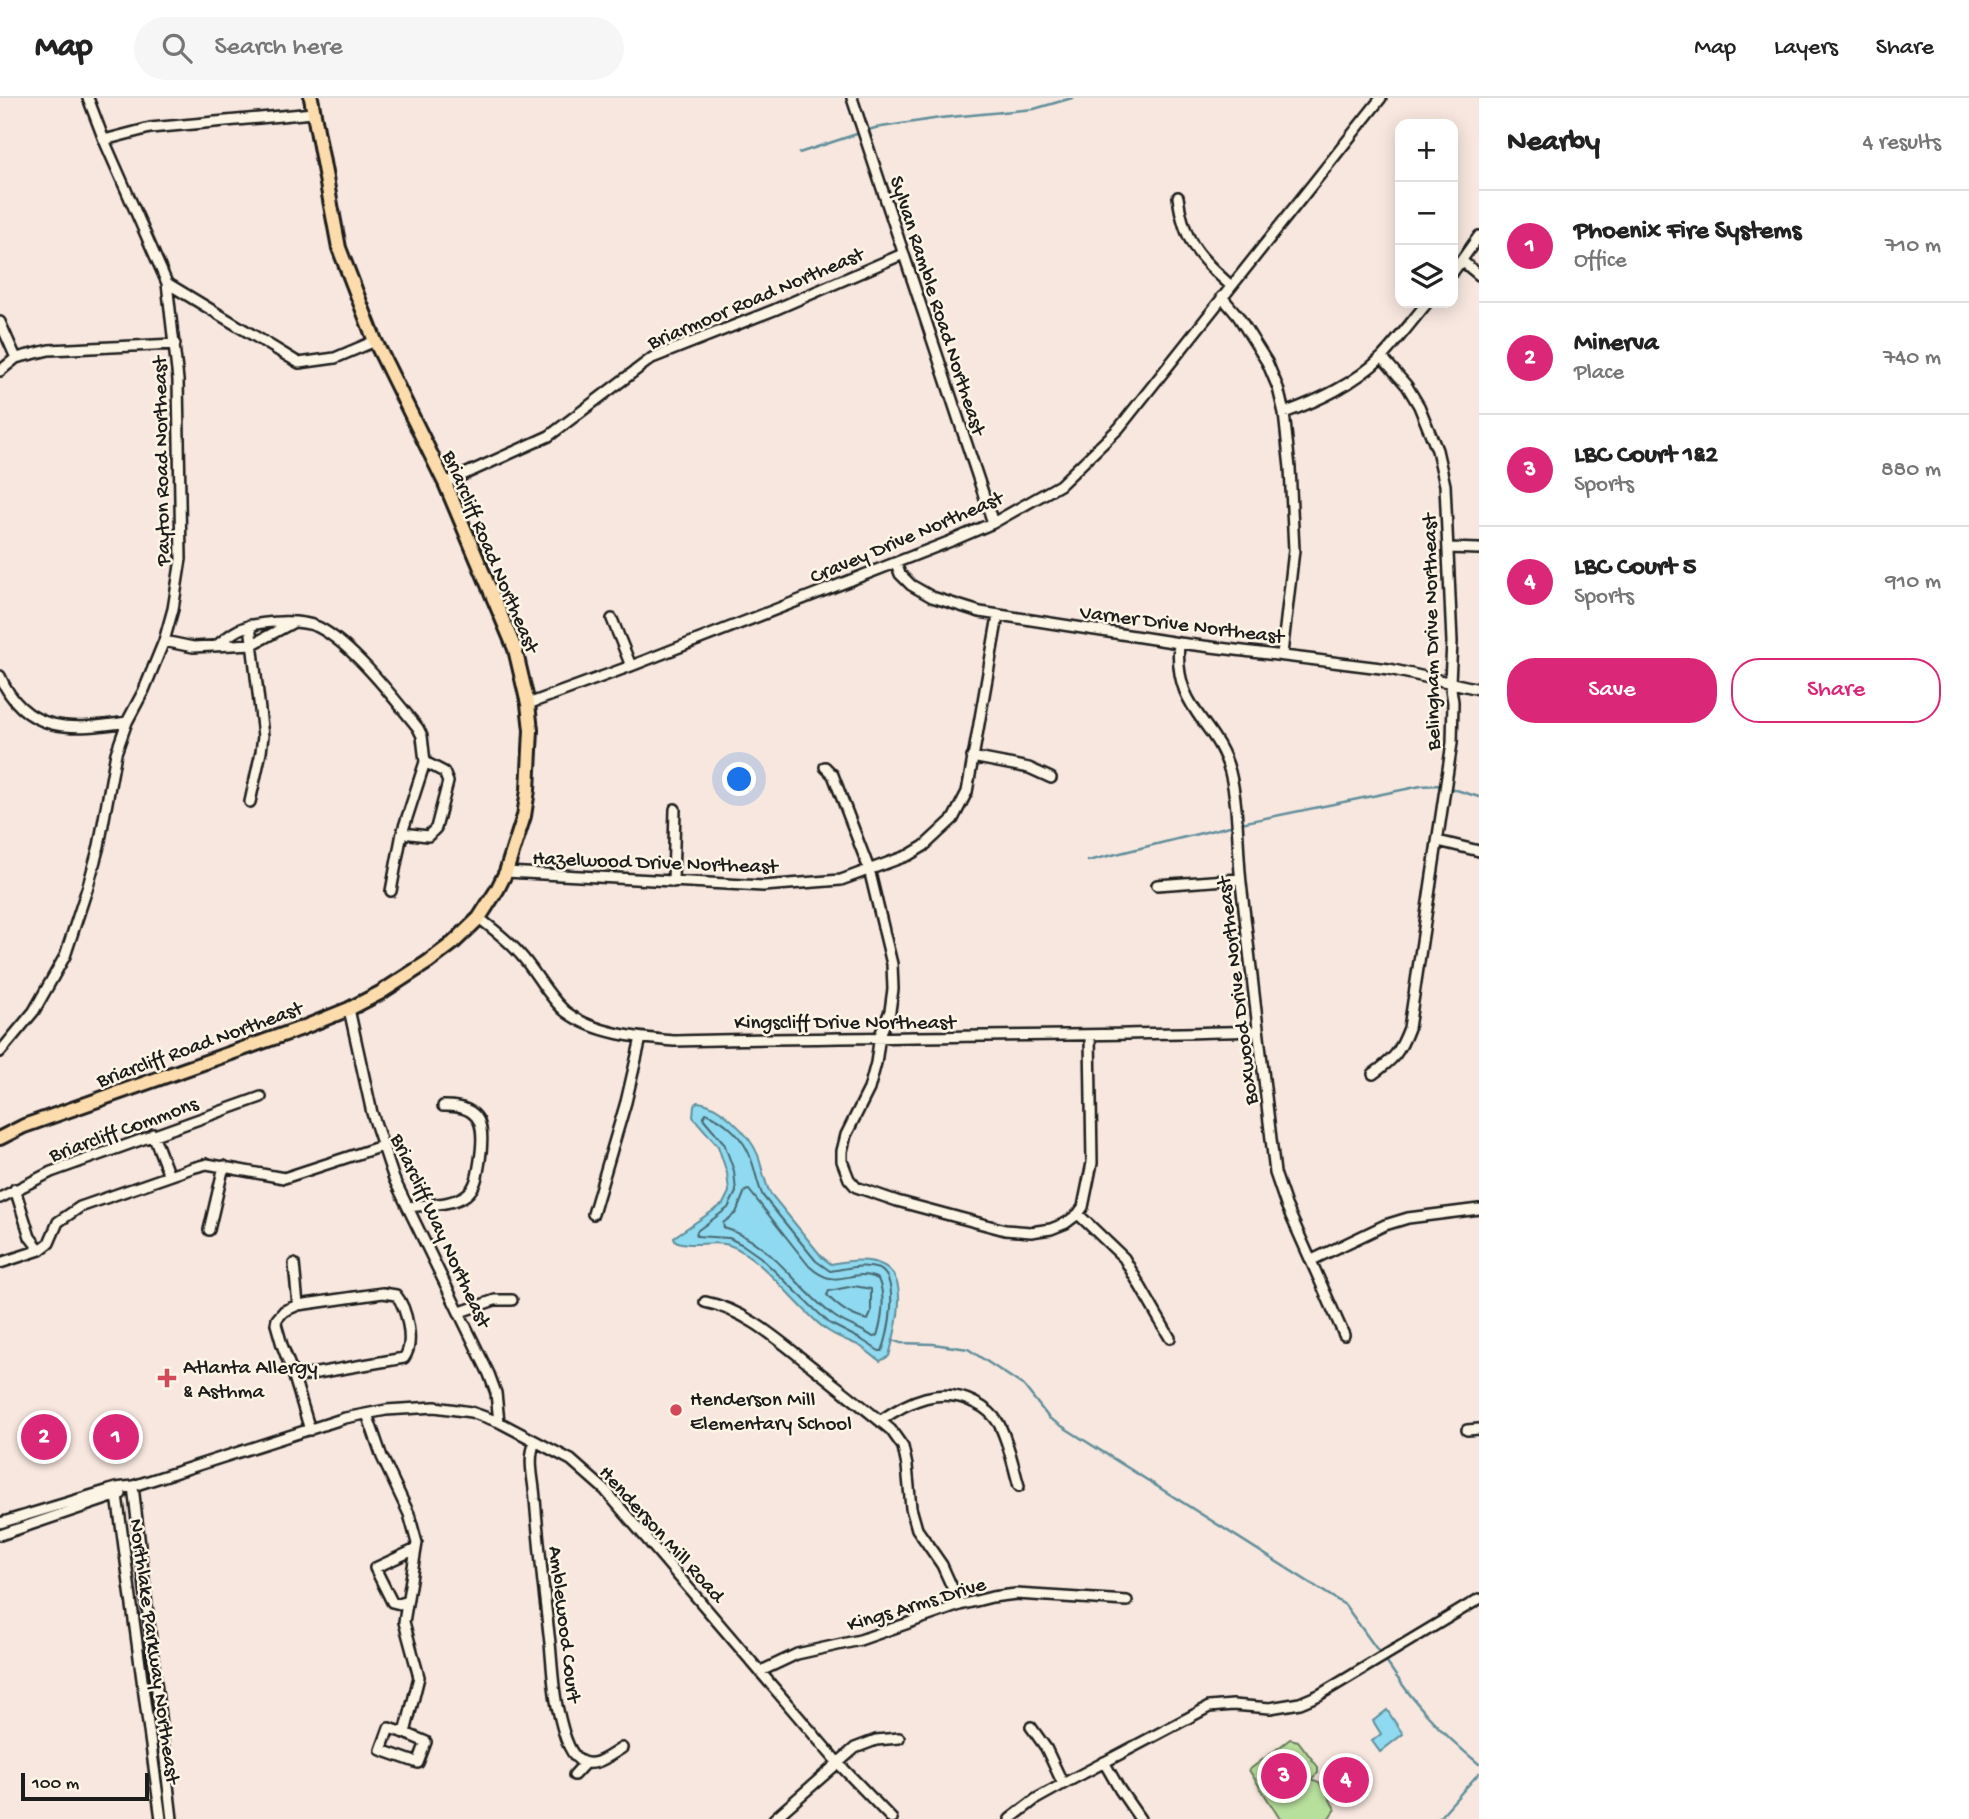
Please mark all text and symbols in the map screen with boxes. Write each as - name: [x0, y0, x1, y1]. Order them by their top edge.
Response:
- search box: [134, 17, 624, 80]
- text: Map: [35, 29, 92, 67]
- icon: search: [158, 29, 196, 67]
- text: Search here: [214, 33, 343, 64]
- text: Map: [1694, 34, 1736, 63]
- text: Layers: [1774, 34, 1838, 63]
- text: Share: [1876, 34, 1934, 63]
- map controls: [1395, 119, 1458, 308]
- button: +: [1395, 119, 1458, 182]
- text: Nearby: [1507, 126, 1600, 161]
- text: 4 results: [1862, 130, 1941, 157]
- street label: Sylvan Ramble Road Northeast: [882, 173, 990, 441]
- button: −: [1395, 182, 1458, 245]
- text: Phoenix Fire Systems: [1574, 217, 1801, 248]
- text: 1: [1525, 233, 1535, 260]
- text: 710 m: [1885, 233, 1941, 260]
- street label: Briarmoor Road Northeast: [644, 242, 870, 358]
- button: layers: [1395, 245, 1458, 308]
- text: Office: [1574, 248, 1627, 275]
- text: Minerva: [1574, 329, 1659, 360]
- text: 2: [1524, 345, 1536, 372]
- text: 740 m: [1883, 345, 1941, 372]
- street label: Payton Road Northeast: [149, 354, 178, 567]
- text: Place: [1574, 360, 1624, 387]
- text: LBC Court 1&2: [1574, 441, 1718, 472]
- street label: Briarcliff Road Northeast: [434, 446, 544, 660]
- text: 3: [1524, 457, 1536, 484]
- text: 880 m: [1881, 457, 1941, 484]
- text: Sports: [1574, 472, 1634, 499]
- street label: Cravey Drive Northeast: [807, 486, 1010, 591]
- street label: Belingham Drive Northeast: [1419, 511, 1448, 752]
- text: LBC Court 5: [1574, 553, 1697, 584]
- text: 4: [1525, 569, 1535, 596]
- text: 910 m: [1885, 569, 1941, 596]
- text: Sports: [1574, 584, 1634, 611]
- street label: Varner Drive Northeast: [1077, 601, 1287, 652]
- button: Save: [1507, 658, 1717, 723]
- button: Share: [1731, 658, 1941, 723]
- your location: [722, 762, 756, 796]
- street label: Hazelwood Drive Northeast: [532, 848, 780, 881]
- street label: Boxwood Drive Northeast: [1213, 873, 1266, 1107]
- street label: Briarcliff Road Northeast: [93, 997, 309, 1096]
- street label: Kingscliff Drive Northeast: [734, 1012, 958, 1037]
- street label: Briarcliff Commons: [45, 1092, 203, 1170]
- street label: Briarcliff Way Northeast: [382, 1129, 496, 1335]
- place label: Atlanta Allergy & Asthma: [183, 1357, 318, 1406]
- marker: Atlanta Allergy & Asthma: [157, 1368, 177, 1388]
- place label: Henderson Mill Elementary School: [690, 1389, 852, 1438]
- marker: Henderson Mill Elementary School: [668, 1402, 684, 1418]
- pin: 2: [21, 1411, 67, 1463]
- pin: 1: [93, 1411, 139, 1463]
- street label: Henderson Mill Road: [592, 1462, 730, 1610]
- street label: Northlake Parkway Northeast: [122, 1517, 184, 1788]
- street label: Amblewood Court: [541, 1545, 585, 1706]
- street label: Kings Arms Drive: [845, 1573, 991, 1639]
- pin: 3: [1261, 1750, 1307, 1802]
- pin: 4: [1323, 1754, 1369, 1806]
- scale bar: [21, 1770, 149, 1802]
- text: 100 m: [32, 1773, 79, 1796]

